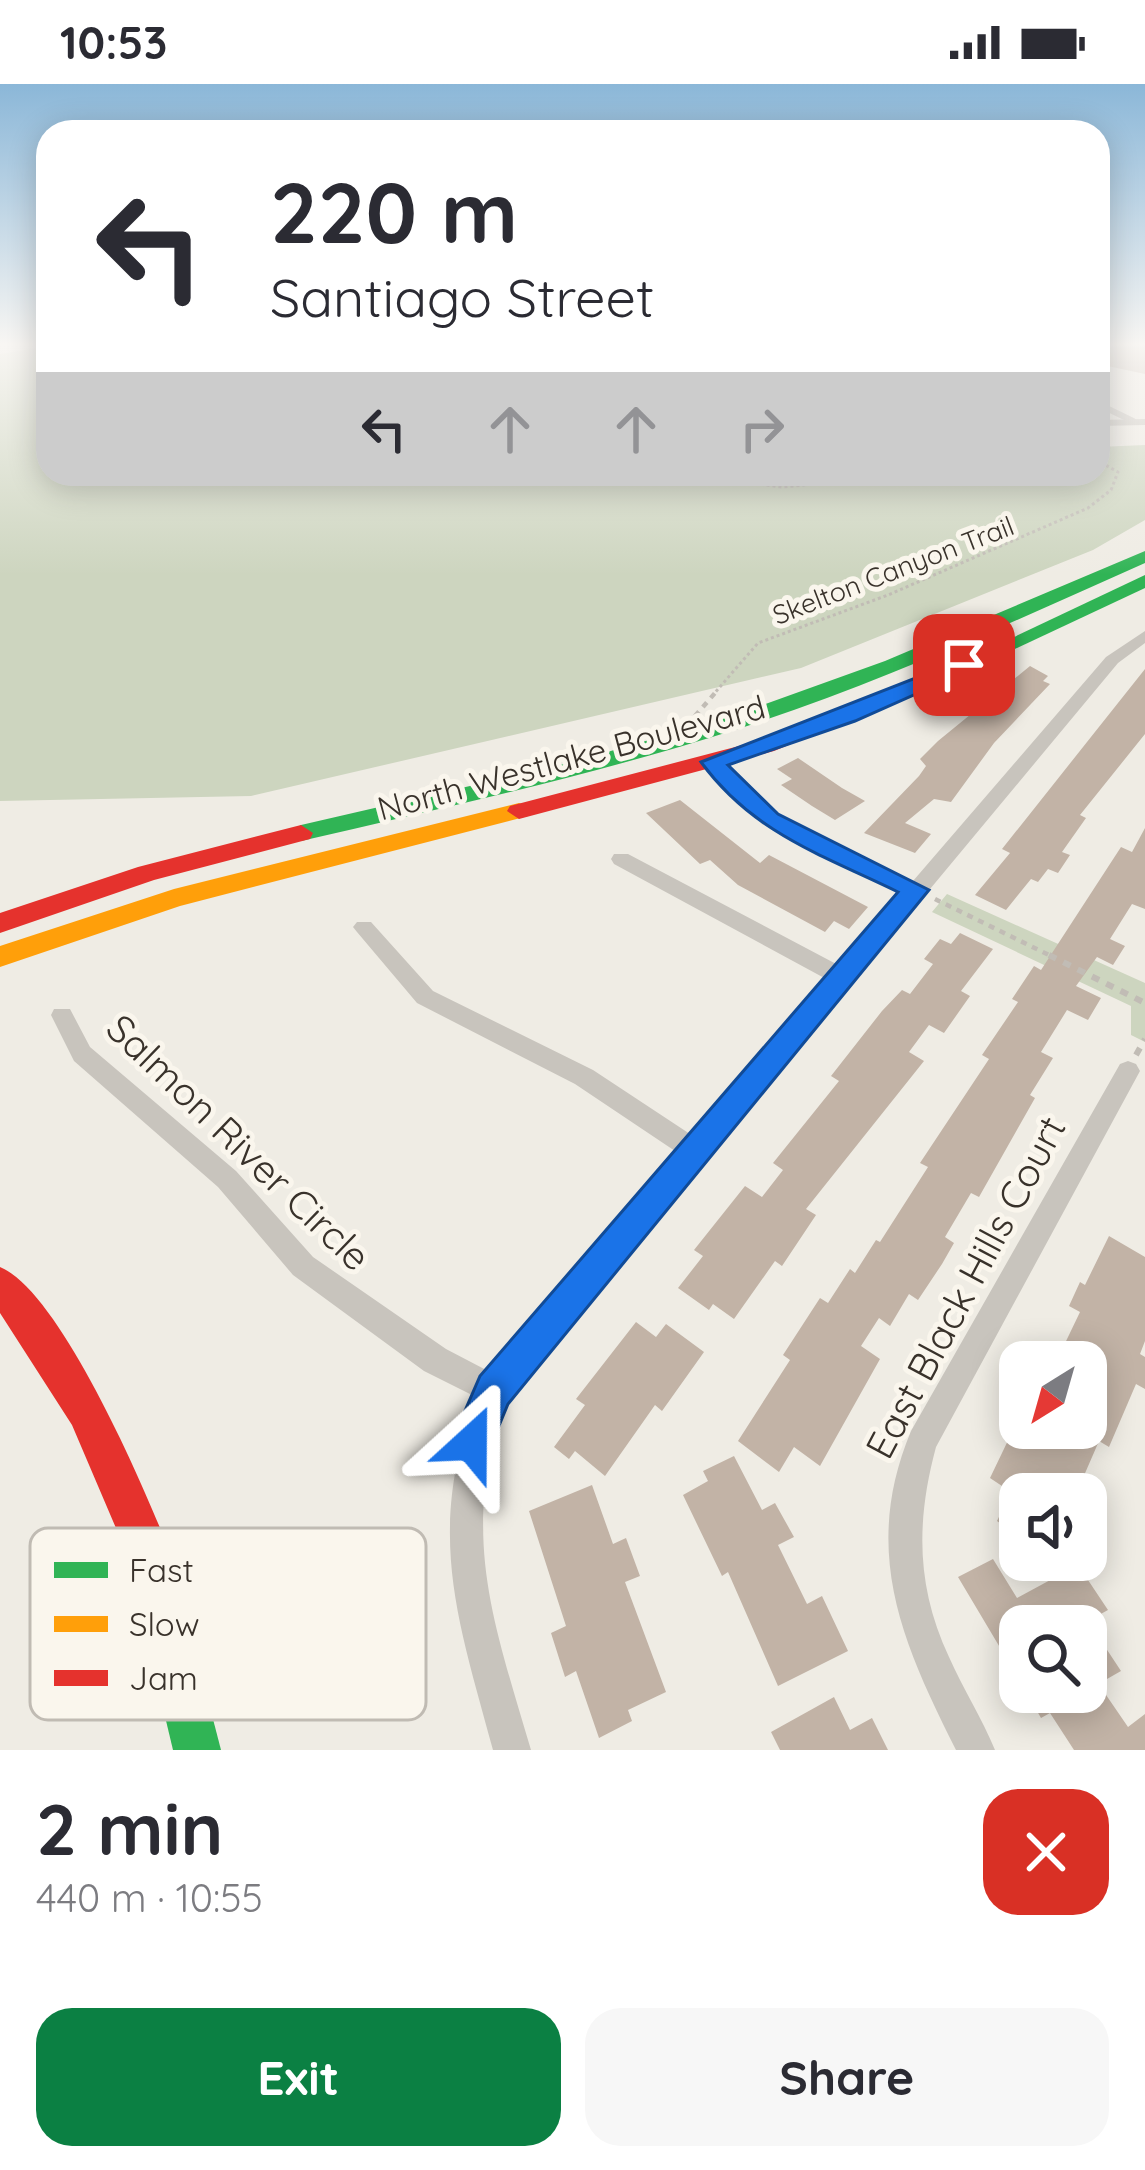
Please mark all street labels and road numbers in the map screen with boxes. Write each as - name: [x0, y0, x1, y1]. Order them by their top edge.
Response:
- street label: Skelton Canyon Trail: [768, 508, 1018, 632]
- street label: North Westlake Boulevard: [373, 685, 769, 829]
- street label: Salmon River Circle: [97, 1003, 381, 1281]
- street label: East Black Hills Court: [854, 1108, 1076, 1466]

